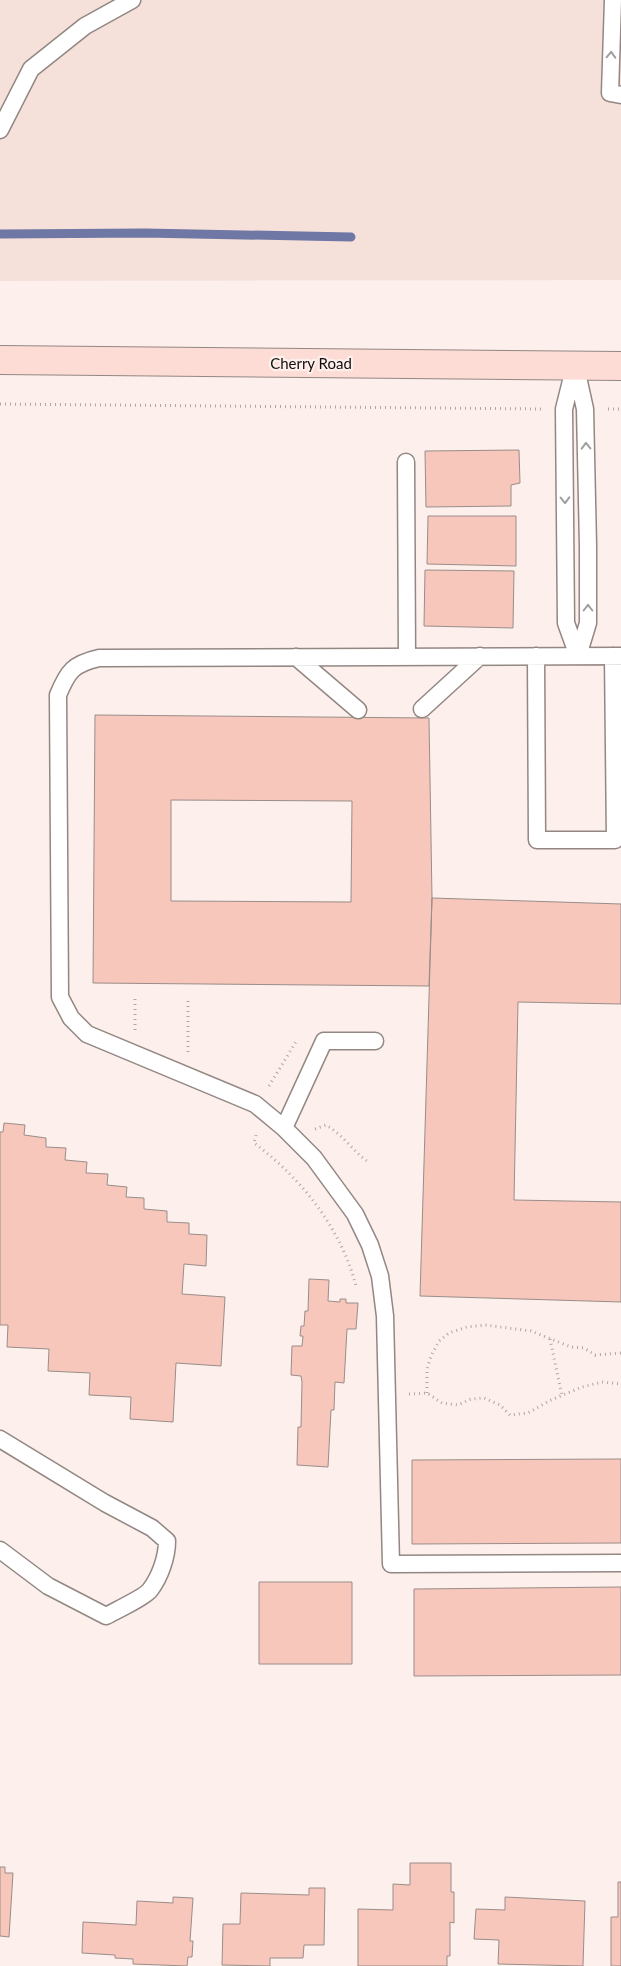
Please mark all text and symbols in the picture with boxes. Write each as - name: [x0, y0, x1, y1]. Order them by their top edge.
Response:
- one-way arrow: [606, 51, 617, 59]
- street label: Cherry Road: [270, 354, 352, 372]
- one-way arrow: [581, 442, 591, 450]
- one-way arrow: [560, 496, 570, 504]
- one-way arrow: [583, 604, 593, 612]

